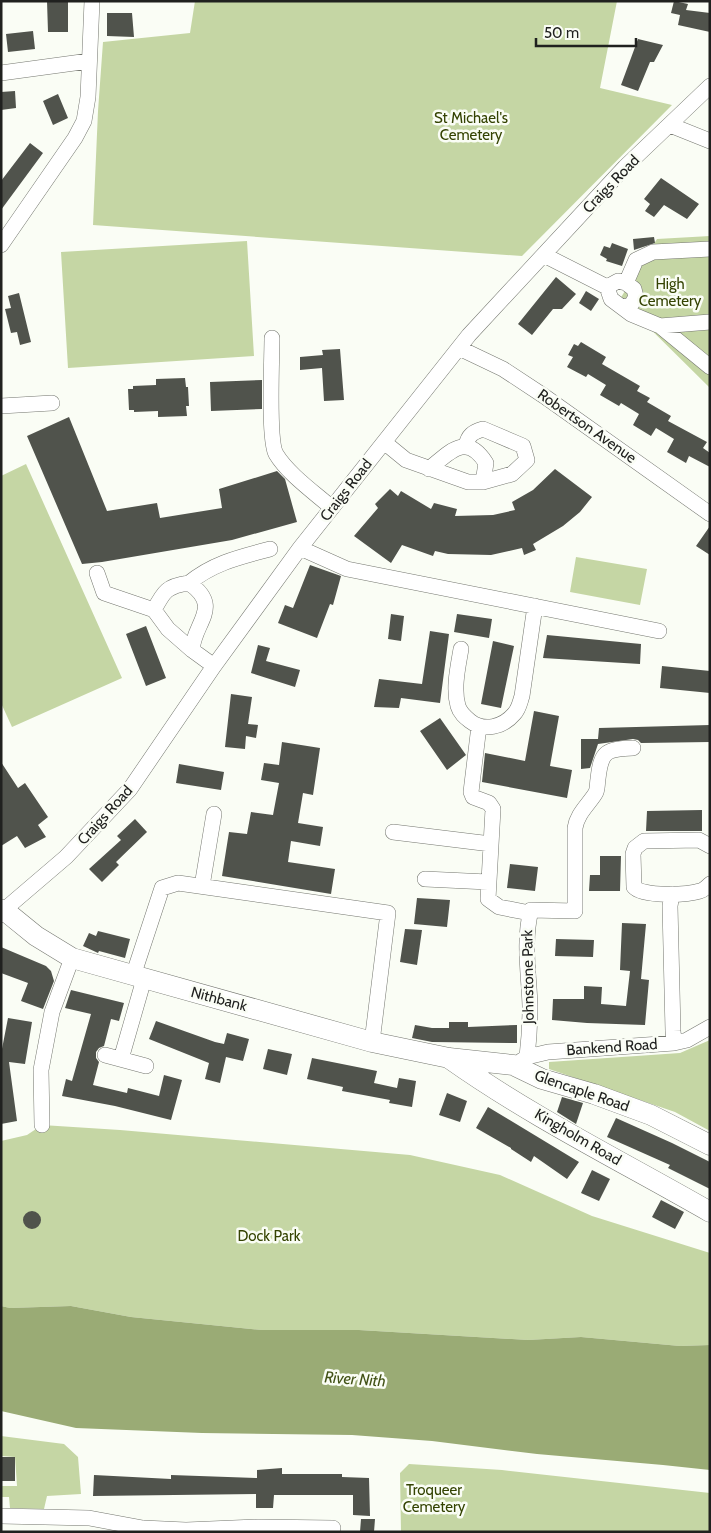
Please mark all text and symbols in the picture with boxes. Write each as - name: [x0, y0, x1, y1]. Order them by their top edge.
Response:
- scale bar: [536, 15, 636, 47]
- text: 50 m: [544, 24, 579, 42]
- park label: St Michael's Cemetery: [434, 109, 508, 144]
- street label: Craigs Road: [579, 151, 643, 217]
- park label: High Cemetery: [639, 275, 702, 310]
- street label: Robertson Avenue: [534, 385, 640, 467]
- street label: Craigs Road: [316, 455, 376, 525]
- street label: Craigs Road: [74, 782, 136, 848]
- street label: Johnstone Park: [518, 929, 538, 1025]
- street label: Nithbank: [189, 983, 249, 1015]
- street label: Bankend Road: [566, 1035, 658, 1059]
- street label: Glencaple Road: [532, 1066, 632, 1116]
- street label: Kingholm Road: [532, 1105, 624, 1169]
- park label: Dock Park: [238, 1227, 301, 1245]
- water label: River Nith: [324, 1367, 386, 1391]
- park label: Troqueer Cemetery: [403, 1481, 466, 1516]

